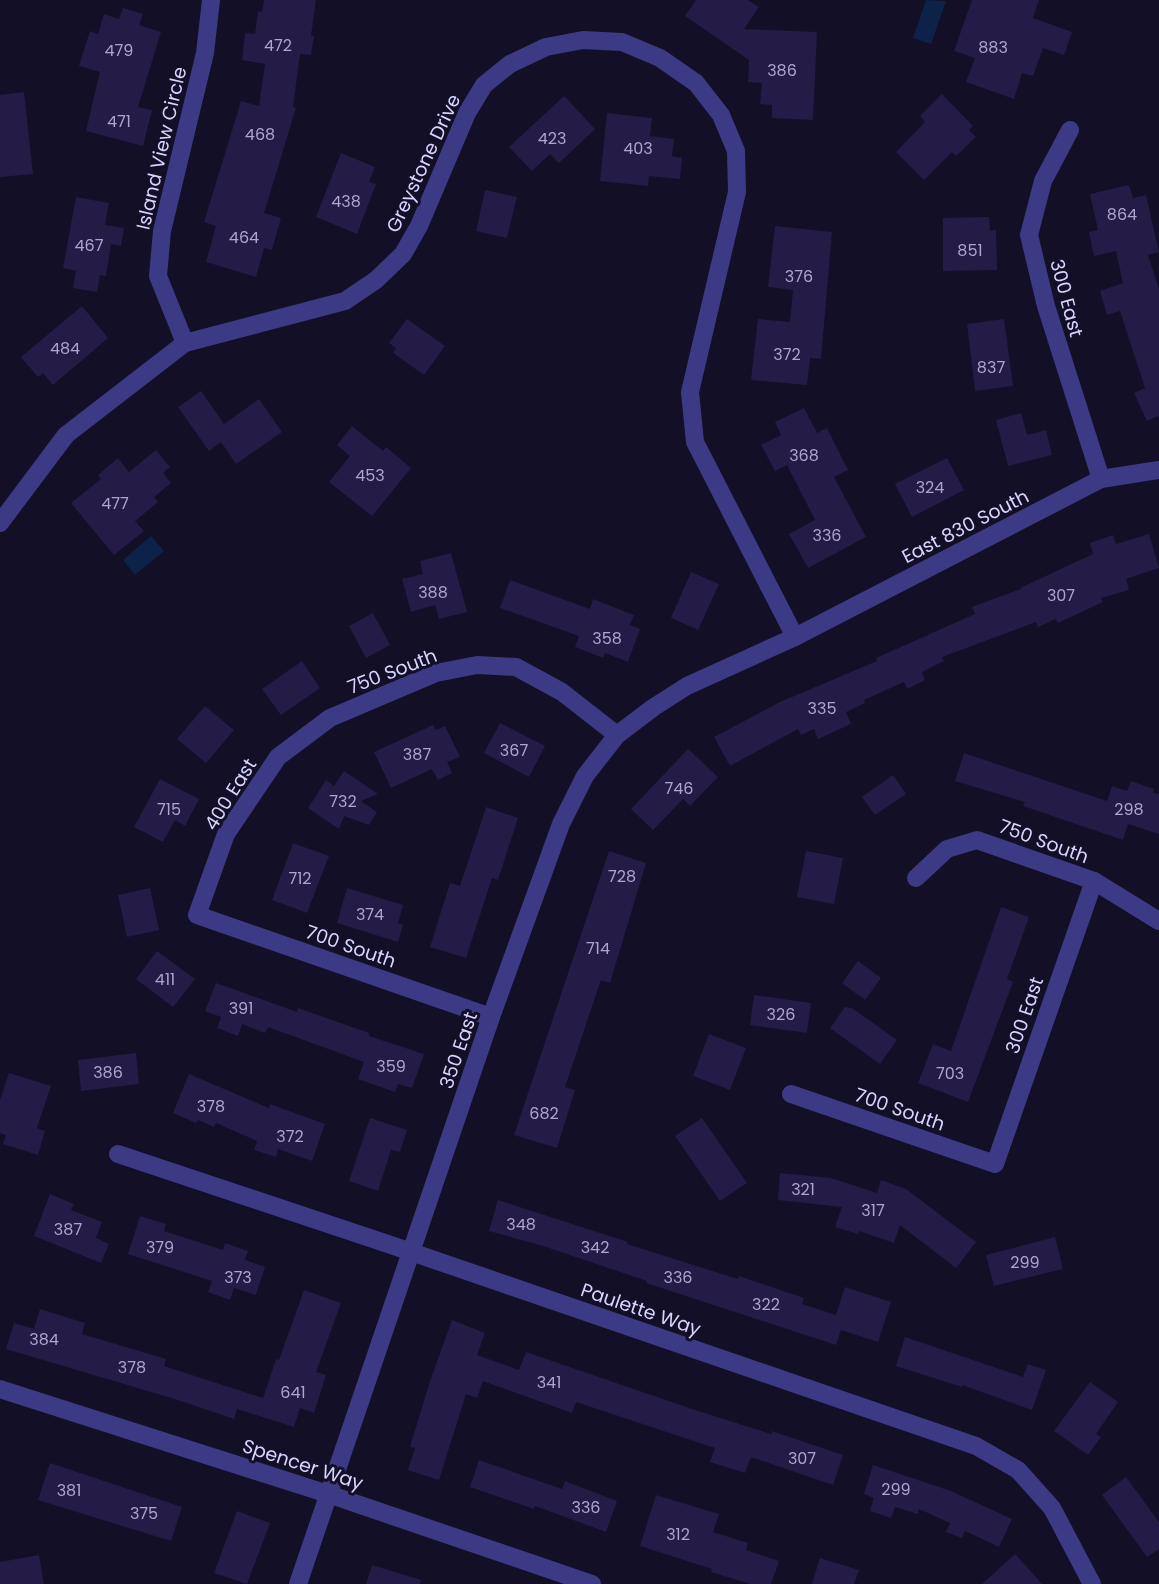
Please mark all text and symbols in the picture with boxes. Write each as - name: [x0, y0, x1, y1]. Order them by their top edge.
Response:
- house number: 472: [264, 34, 292, 57]
- house number: 883: [978, 36, 1008, 59]
- house number: 479: [105, 39, 133, 62]
- house number: 386: [767, 59, 797, 82]
- street label: Island View Circle: [130, 64, 193, 232]
- street label: Greystone Drive: [380, 90, 467, 237]
- house number: 471: [107, 110, 131, 133]
- house number: 468: [245, 123, 275, 146]
- house number: 423: [538, 127, 566, 150]
- house number: 403: [623, 137, 653, 160]
- house number: 438: [331, 190, 361, 213]
- house number: 864: [1107, 203, 1137, 226]
- house number: 464: [229, 226, 259, 249]
- house number: 467: [75, 234, 104, 257]
- house number: 851: [957, 239, 983, 262]
- street label: 300 East: [1043, 256, 1090, 340]
- house number: 376: [785, 265, 813, 288]
- house number: 484: [50, 337, 80, 360]
- house number: 372: [773, 343, 801, 366]
- house number: 837: [977, 356, 1005, 379]
- house number: 368: [789, 444, 819, 467]
- house number: 453: [355, 464, 385, 487]
- house number: 324: [916, 476, 944, 499]
- street label: East 830 South: [897, 483, 1033, 570]
- house number: 477: [101, 492, 129, 515]
- house number: 336: [812, 524, 842, 547]
- house number: 388: [418, 581, 448, 604]
- house number: 307: [1047, 584, 1075, 607]
- house number: 358: [592, 627, 622, 650]
- street label: 750 South: [344, 642, 441, 701]
- house number: 335: [808, 697, 836, 720]
- house number: 367: [500, 739, 528, 762]
- house number: 387: [403, 743, 431, 766]
- street label: 400 East: [198, 753, 263, 835]
- house number: 746: [665, 777, 693, 800]
- house number: 732: [329, 790, 357, 813]
- house number: 715: [157, 798, 181, 821]
- house number: 298: [1114, 798, 1144, 821]
- street label: 750 South: [995, 813, 1093, 870]
- house number: 728: [608, 865, 636, 888]
- house number: 712: [288, 867, 312, 890]
- house number: 374: [356, 903, 384, 926]
- street label: 700 South: [302, 918, 400, 975]
- house number: 714: [586, 937, 610, 960]
- house number: 411: [155, 968, 175, 991]
- street label: 300 East: [999, 973, 1050, 1057]
- house number: 391: [229, 997, 253, 1020]
- house number: 326: [767, 1003, 795, 1026]
- street label: 350 East: [433, 1008, 484, 1092]
- house number: 359: [376, 1055, 406, 1078]
- house number: 386: [93, 1061, 123, 1084]
- house number: 703: [936, 1062, 964, 1085]
- street label: 700 South: [851, 1081, 949, 1138]
- house number: 378: [197, 1095, 225, 1118]
- house number: 682: [529, 1102, 559, 1125]
- house number: 372: [276, 1125, 304, 1148]
- house number: 321: [791, 1178, 815, 1201]
- house number: 317: [861, 1199, 885, 1222]
- house number: 348: [506, 1213, 536, 1236]
- house number: 387: [54, 1218, 82, 1241]
- house number: 379: [146, 1236, 174, 1259]
- house number: 342: [581, 1236, 609, 1259]
- house number: 299: [1010, 1251, 1040, 1274]
- house number: 373: [224, 1266, 252, 1289]
- house number: 336: [663, 1266, 693, 1289]
- street label: Paulette Way: [577, 1276, 705, 1343]
- house number: 322: [752, 1293, 780, 1316]
- house number: 384: [29, 1328, 59, 1351]
- house number: 378: [118, 1356, 146, 1379]
- house number: 341: [537, 1371, 561, 1394]
- house number: 641: [280, 1381, 306, 1404]
- street label: Spencer Way: [239, 1432, 367, 1497]
- house number: 307: [788, 1447, 816, 1470]
- house number: 299: [881, 1478, 911, 1501]
- house number: 381: [57, 1479, 81, 1502]
- house number: 336: [571, 1496, 601, 1519]
- house number: 375: [130, 1502, 158, 1525]
- house number: 312: [666, 1523, 690, 1546]

